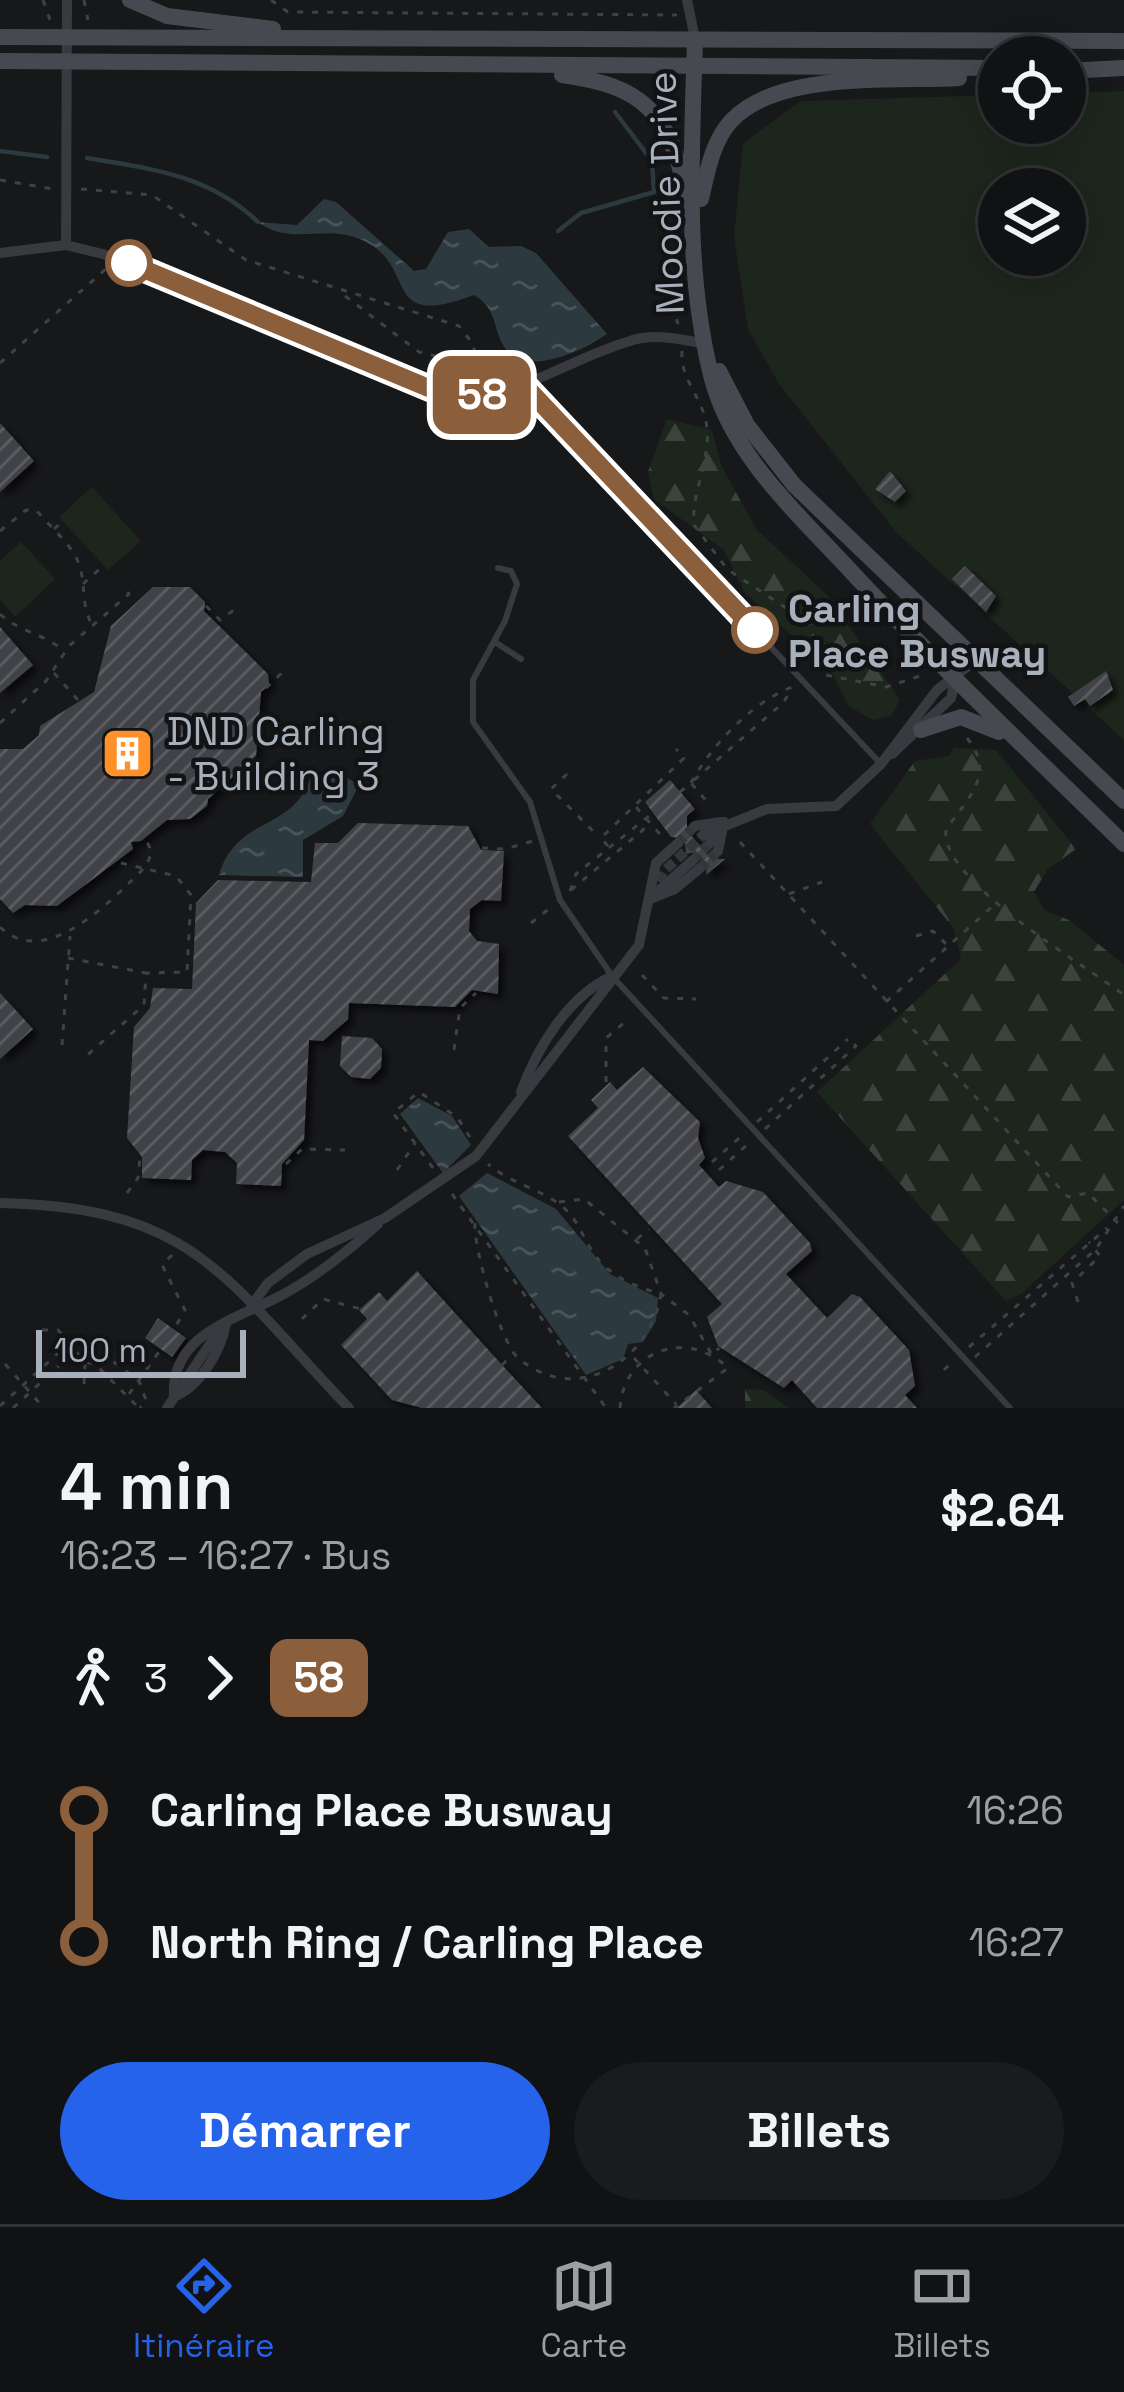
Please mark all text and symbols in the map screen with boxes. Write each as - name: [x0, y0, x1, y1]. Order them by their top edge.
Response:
- map controls: [978, 36, 1086, 276]
- button: locate: [978, 36, 1086, 144]
- street label: Moodie Drive: [637, 71, 695, 315]
- button: layers: [978, 168, 1086, 276]
- unlabelled marker: [107, 241, 151, 285]
- line badge: 58: [428, 356, 536, 434]
- text: 58: [457, 368, 507, 421]
- place label: Carling Place Busway: [788, 584, 1046, 678]
- marker: Carling Place Busway: [733, 608, 777, 652]
- place label: DND Carling - Building 3: [167, 707, 385, 801]
- building icon: DND Carling - Building 3: [100, 725, 156, 781]
- scale bar: [36, 1324, 246, 1377]
- text: 100 m: [54, 1330, 147, 1372]
- text: 4 min: [60, 1444, 233, 1528]
- text: $2.64: [941, 1482, 1064, 1539]
- text: 16:23 – 16:27 · Bus: [60, 1531, 391, 1580]
- icon: walk: [60, 1645, 126, 1711]
- icon: forward: [186, 1645, 252, 1711]
- text: 58: [294, 1651, 344, 1704]
- text: 3: [144, 1654, 168, 1703]
- text: Carling Place Busway: [150, 1782, 613, 1839]
- text: 16:26: [967, 1786, 1064, 1835]
- text: North Ring / Carling Place: [150, 1914, 704, 1971]
- text: 16:27: [969, 1918, 1064, 1967]
- button: Démarrer: [60, 2062, 550, 2200]
- button: Billets: [574, 2062, 1064, 2200]
- tab: Itinéraire: [133, 2253, 274, 2367]
- tab: Carte: [541, 2253, 627, 2367]
- tab: Billets: [893, 2253, 991, 2367]

